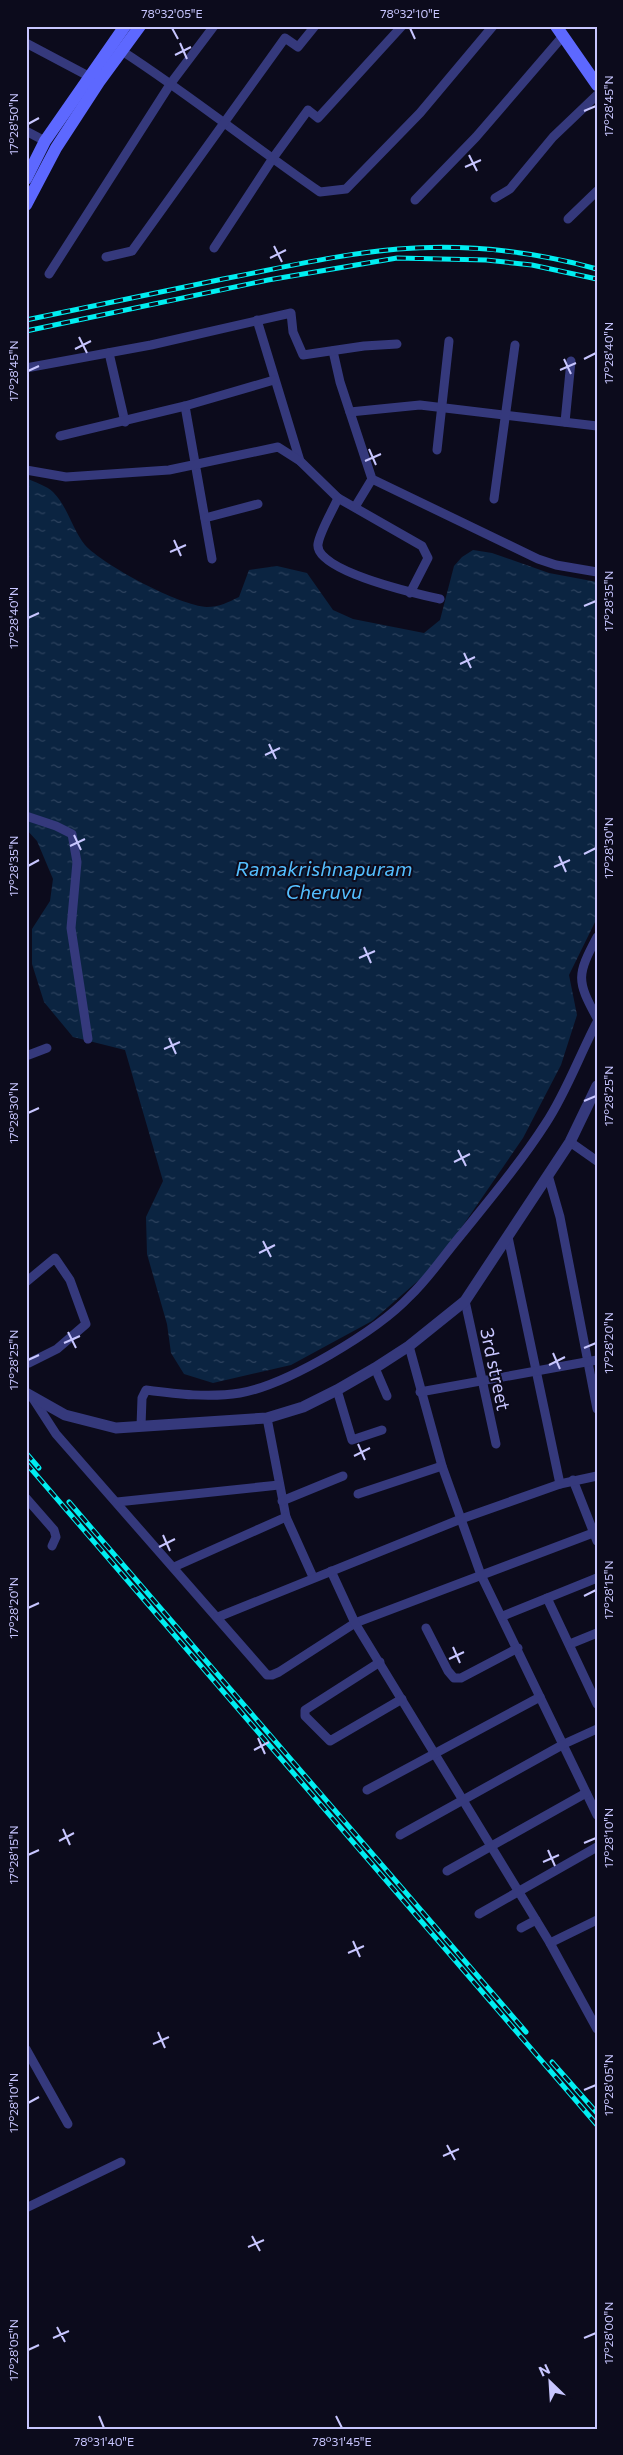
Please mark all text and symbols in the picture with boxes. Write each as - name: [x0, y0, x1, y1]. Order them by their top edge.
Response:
- text: 78°32'05"E: [141, 6, 203, 20]
- text: 78°32'10"E: [380, 6, 440, 20]
- text: 17°28'45"N: [601, 75, 615, 137]
- text: 17°28'50"N: [6, 93, 20, 155]
- text: 17°28'40"N: [601, 322, 615, 384]
- text: 17°28'45"N: [6, 340, 20, 402]
- text: 17°28'35"N: [601, 571, 615, 631]
- text: 17°28'40"N: [6, 587, 20, 649]
- text: 17°28'30"N: [601, 817, 615, 879]
- text: 17°28'35"N: [6, 836, 20, 896]
- water label: Ramakrishnapuram Cheruvu: [236, 856, 412, 903]
- text: 17°28'25"N: [601, 1066, 615, 1126]
- text: 17°28'30"N: [6, 1082, 20, 1144]
- text: 17°28'20"N: [601, 1312, 615, 1374]
- street label: 3rd street: [476, 1325, 516, 1413]
- text: 17°28'25"N: [6, 1330, 20, 1390]
- text: 17°28'15"N: [601, 1560, 615, 1620]
- text: 17°28'20"N: [6, 1577, 20, 1639]
- text: 17°28'10"N: [601, 1808, 615, 1868]
- text: 17°28'15"N: [6, 1825, 20, 1885]
- text: 17°28'05"N: [601, 2054, 615, 2116]
- text: 17°28'10"N: [6, 2073, 20, 2133]
- text: 17°28'00"N: [601, 2302, 615, 2364]
- text: 17°28'05"N: [6, 2319, 20, 2381]
- north arrow: [526, 2358, 576, 2408]
- text: N: [536, 2360, 553, 2380]
- text: 78°31'40"E: [74, 2434, 134, 2448]
- text: 78°31'45"E: [312, 2434, 372, 2448]

